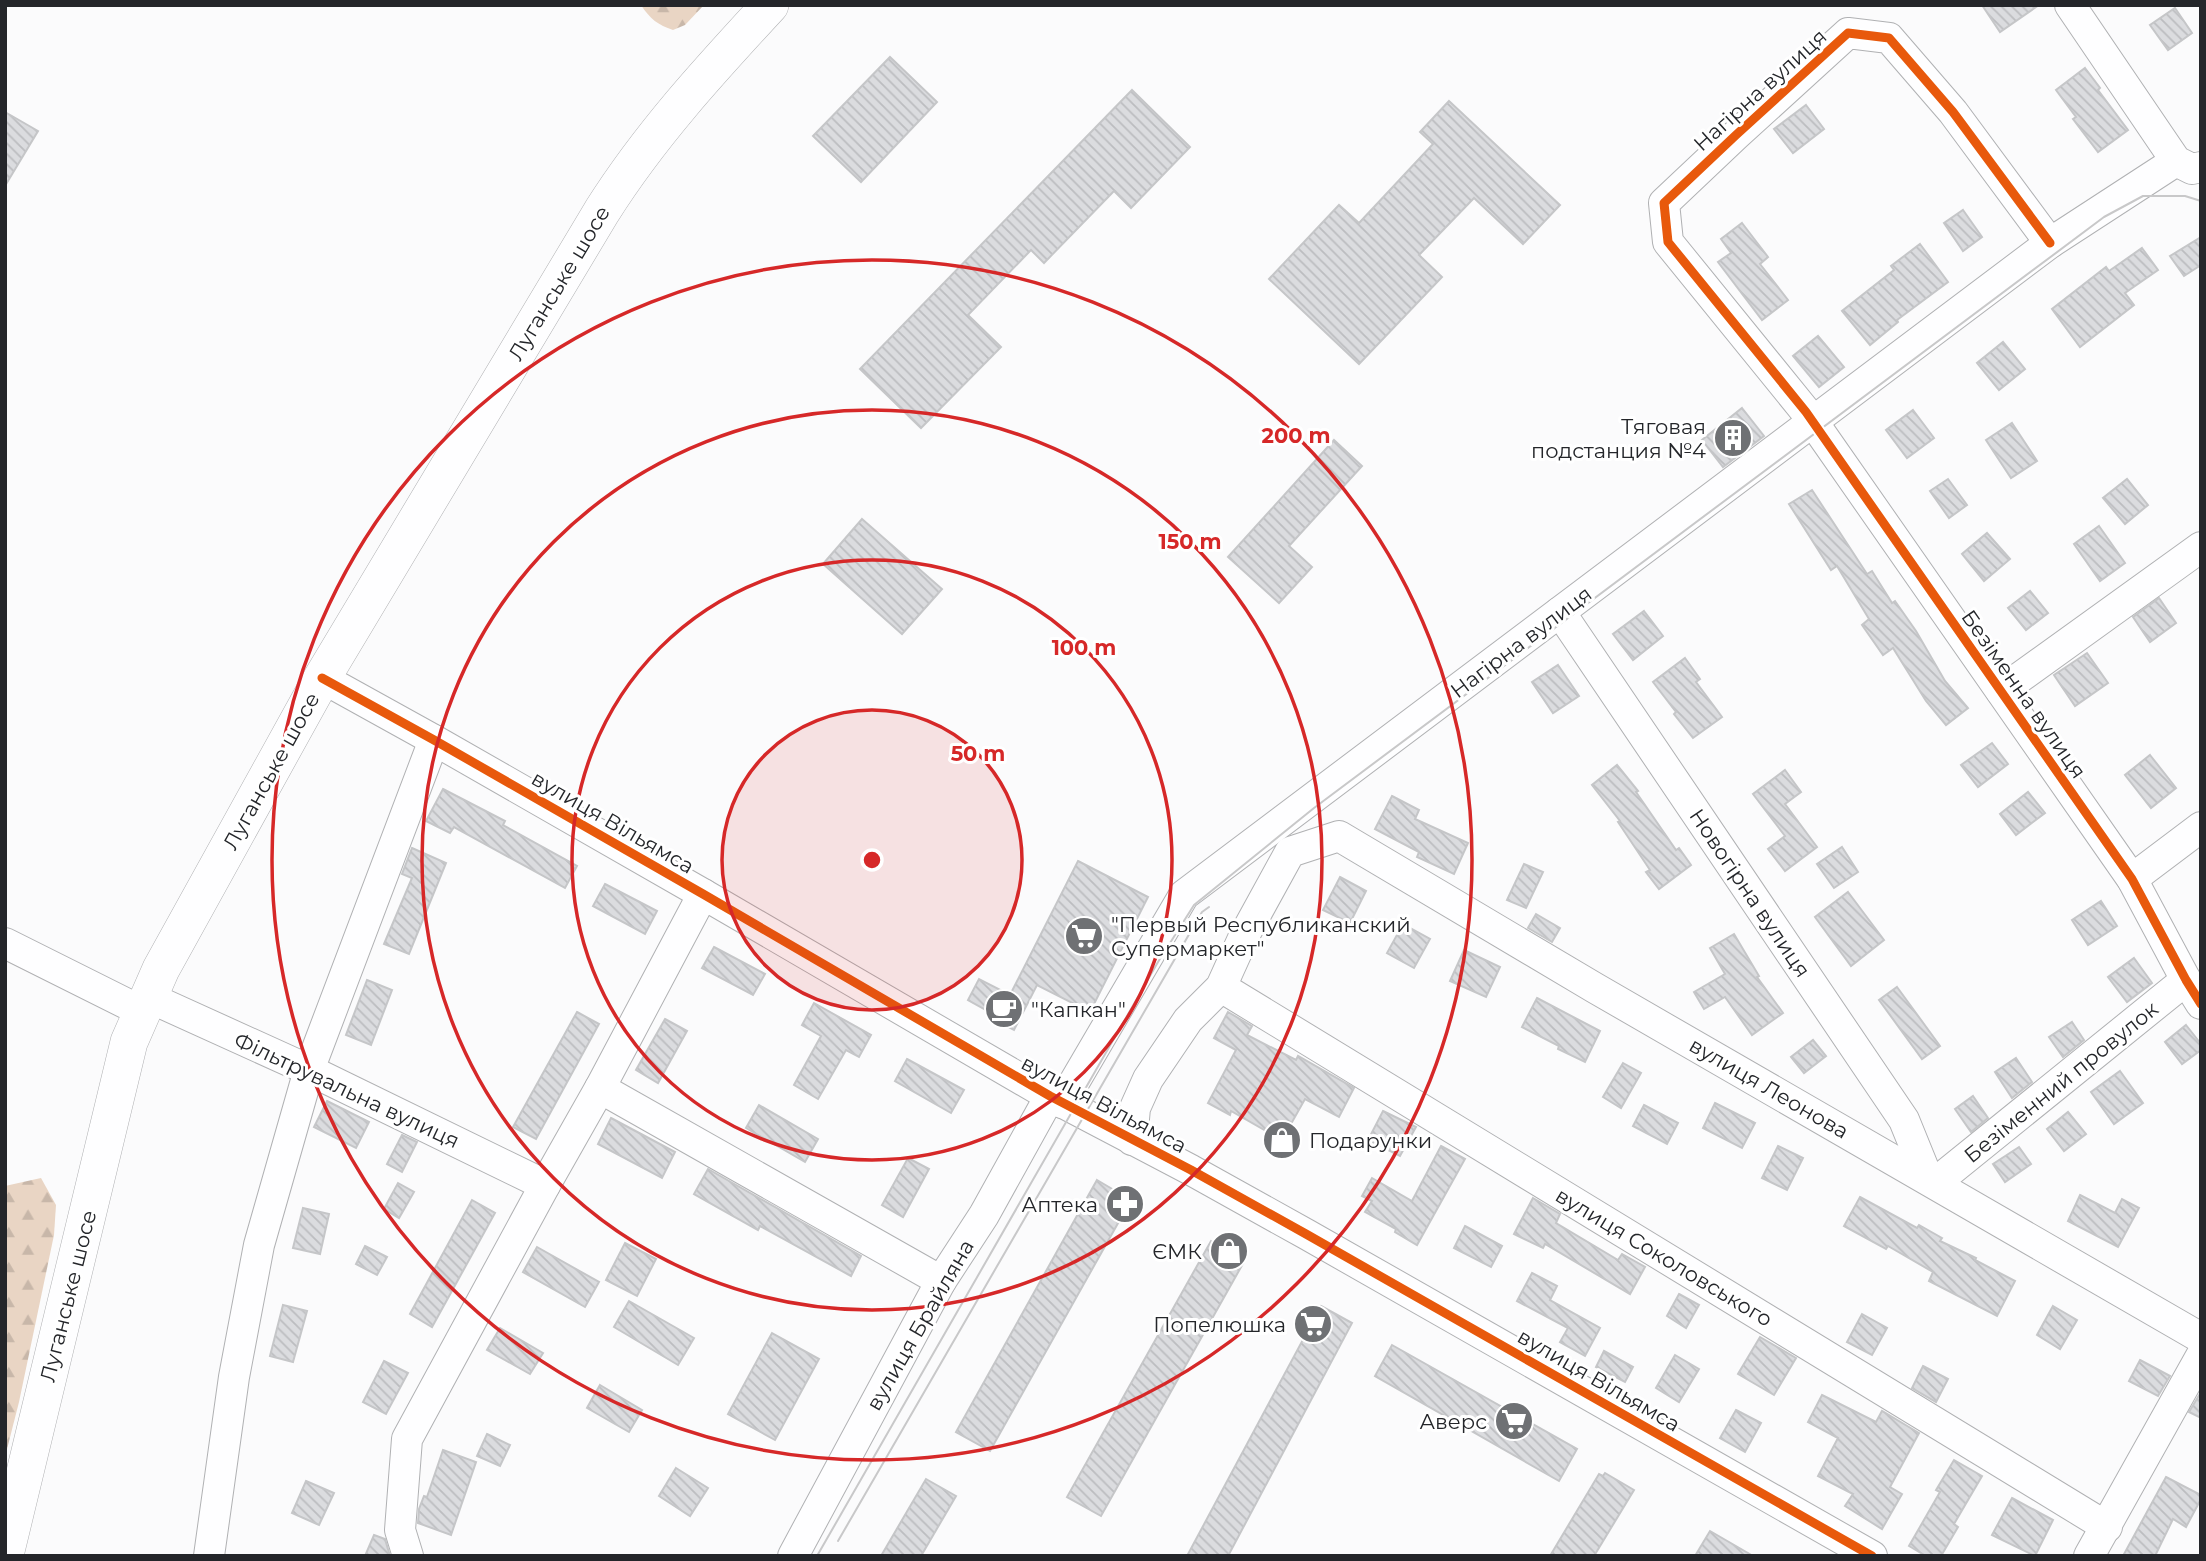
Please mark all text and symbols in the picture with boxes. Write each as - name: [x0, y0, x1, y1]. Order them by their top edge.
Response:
- street label: Нагірна вулиця: [1688, 24, 1832, 156]
- street label: Луганське шосе: [503, 201, 615, 365]
- place label: Тяговая подстанция №4: [1531, 414, 1706, 463]
- building icon: Тяговая подстанция №4: [1712, 417, 1754, 459]
- text: 200 m: [1262, 423, 1330, 448]
- text: 150 m: [1159, 529, 1221, 554]
- street label: Нагірна вулиця: [1445, 581, 1597, 703]
- street label: Безіменна вулиця: [1957, 605, 2091, 783]
- text: 100 m: [1052, 635, 1116, 660]
- street label: Луганське шосе: [217, 688, 325, 854]
- text: 50 m: [951, 741, 1005, 766]
- street label: вулиця Вільямса: [527, 765, 699, 879]
- street label: Новогірна вулиця: [1684, 804, 1816, 982]
- centre of rings: [860, 848, 884, 872]
- place label: "Первый Республиканский Супермаркет": [1111, 912, 1411, 961]
- supermarket icon: "Первый Республиканский Супермаркет": [1063, 915, 1105, 957]
- cafe icon: "Капкан": [983, 988, 1025, 1030]
- street label: Безіменний провулок: [1959, 996, 2163, 1168]
- place label: "Капкан": [1031, 997, 1126, 1022]
- street label: Фільтрувальна вулиця: [230, 1027, 464, 1153]
- street label: вулиця Леонова: [1685, 1032, 1853, 1144]
- street label: вулиця Вільямса: [1017, 1050, 1191, 1158]
- shop icon: Подарунки: [1261, 1119, 1303, 1161]
- place label: Подарунки: [1309, 1128, 1432, 1153]
- street label: вулиця Соколовського: [1551, 1182, 1777, 1332]
- pharmacy icon: Аптека: [1104, 1183, 1146, 1225]
- place label: Аптека: [1022, 1192, 1098, 1217]
- street label: Луганське шосе: [35, 1208, 101, 1384]
- shop icon: ЄМК: [1208, 1230, 1250, 1272]
- street label: вулиця Брайляна: [861, 1235, 979, 1415]
- place label: ЄМК: [1152, 1239, 1202, 1264]
- supermarket icon: Попелюшка: [1292, 1303, 1334, 1345]
- place label: Попелюшка: [1153, 1312, 1286, 1337]
- street label: вулиця Вільямса: [1513, 1323, 1685, 1437]
- supermarket icon: Аверс: [1493, 1400, 1535, 1442]
- place label: Аверс: [1419, 1409, 1487, 1434]

